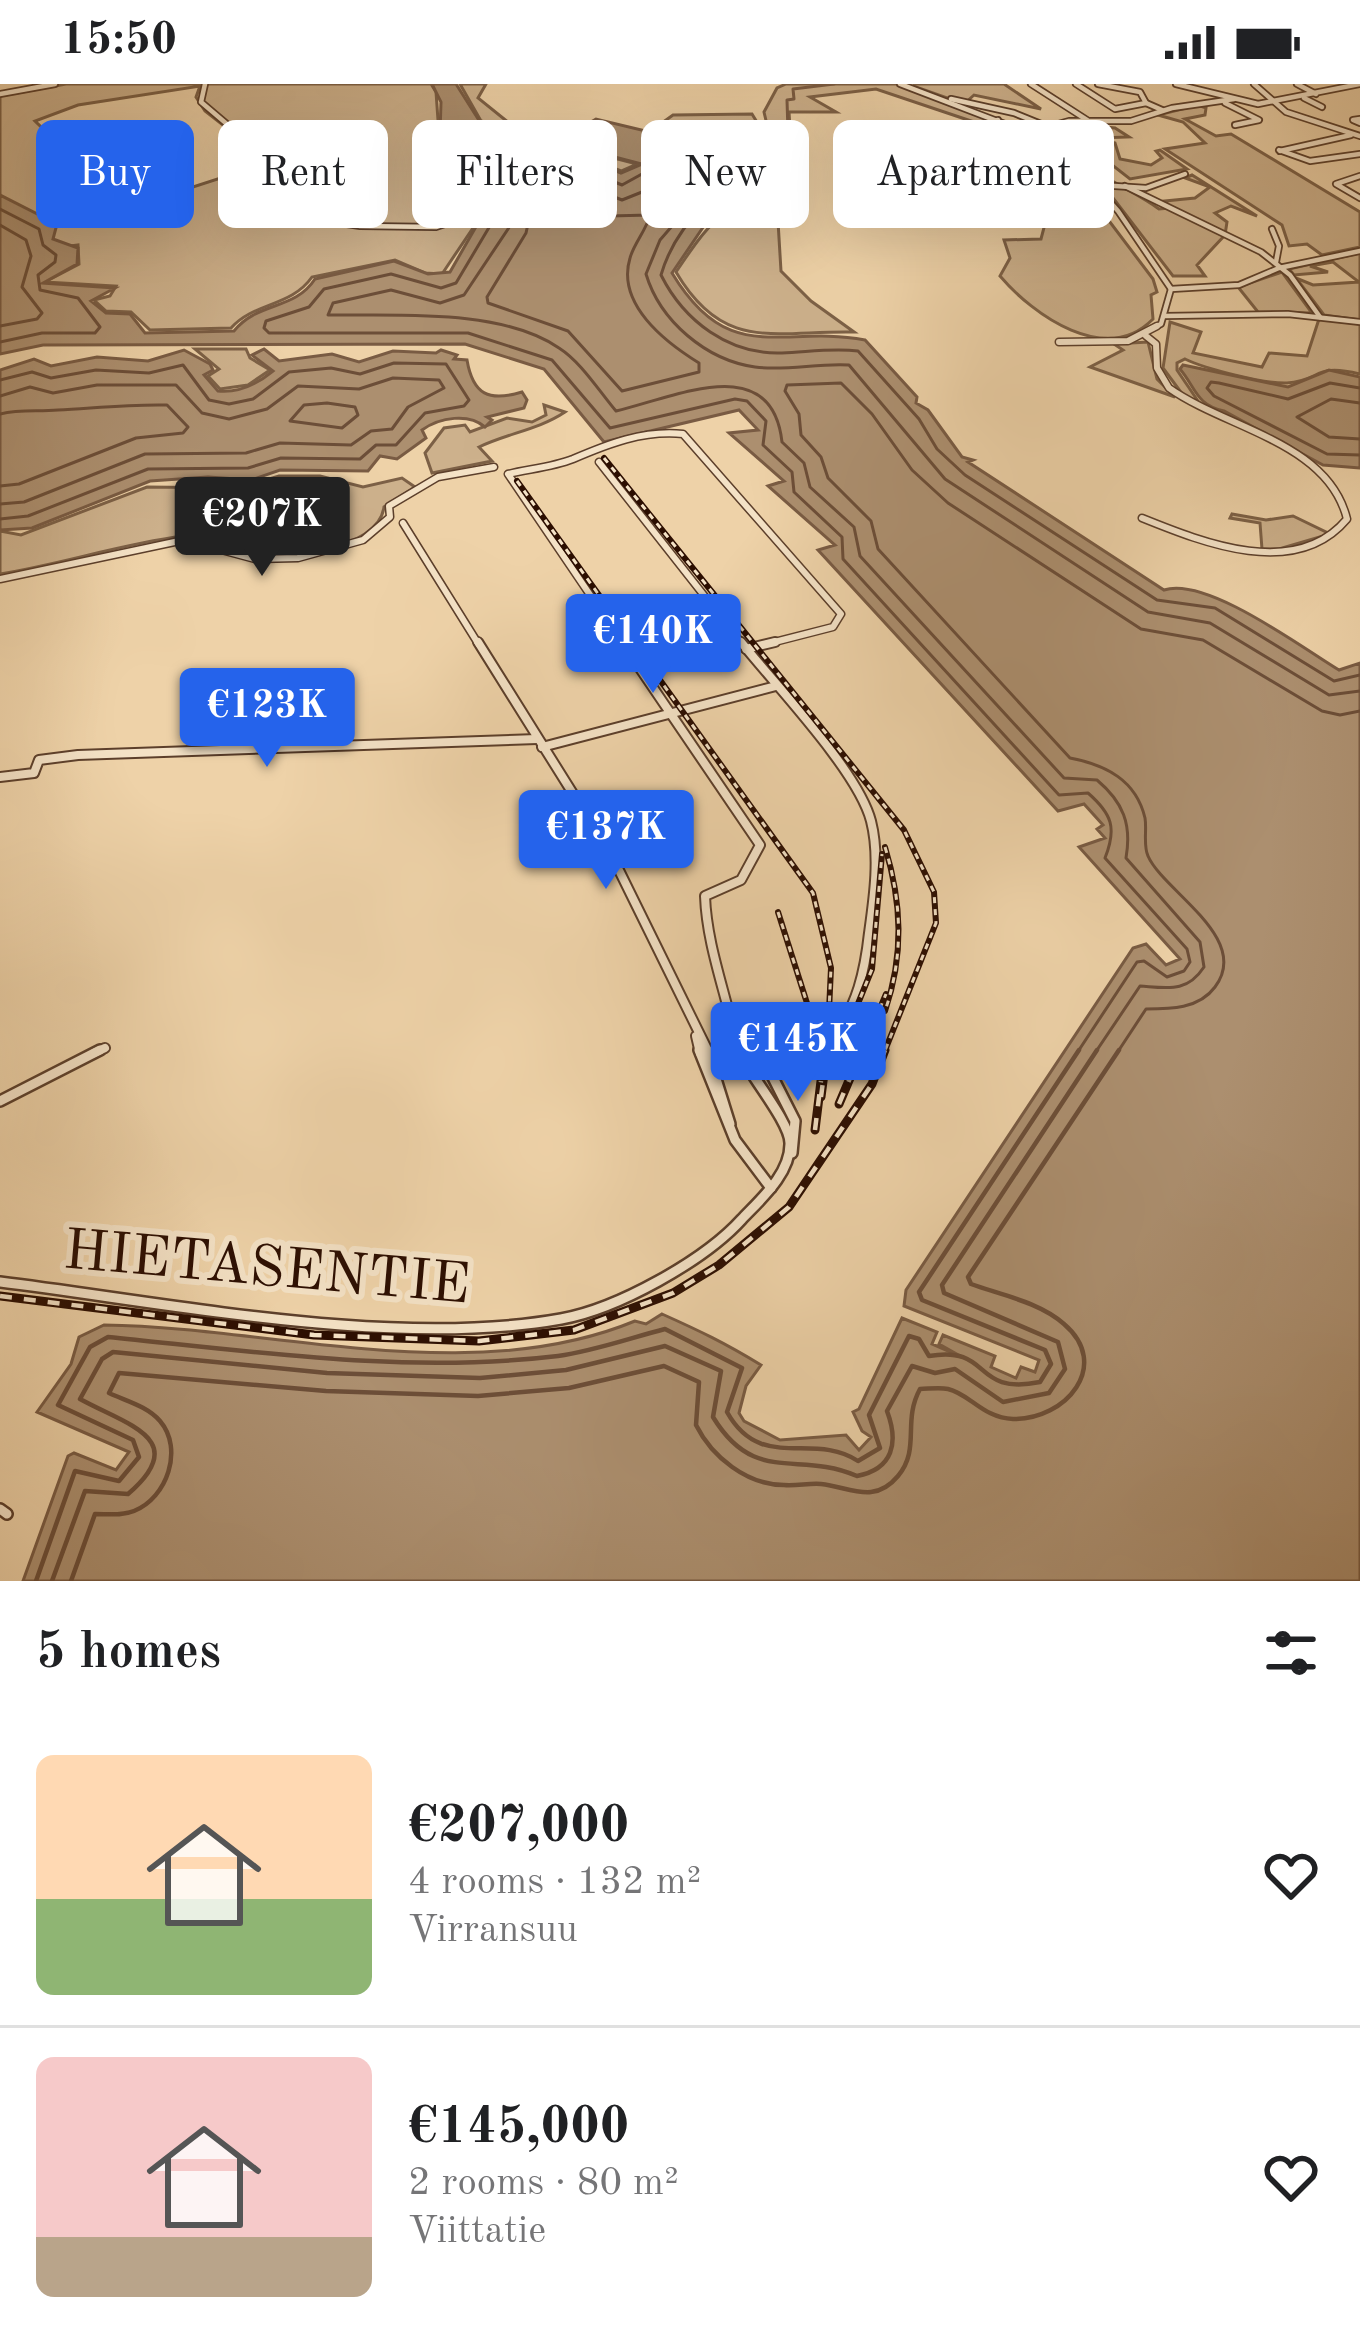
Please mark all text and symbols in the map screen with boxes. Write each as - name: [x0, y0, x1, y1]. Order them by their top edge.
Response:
- text: 15:50: [60, 19, 177, 64]
- chip: Buy: [36, 120, 194, 228]
- chip: Rent: [218, 120, 388, 228]
- chip: Filters: [412, 120, 617, 228]
- chip: New: [641, 120, 809, 228]
- chip: Apartment: [833, 120, 1114, 228]
- pin: €207K: [178, 477, 346, 579]
- text: €207K: [202, 496, 322, 535]
- pin: €140K: [569, 594, 737, 696]
- text: €140K: [593, 613, 713, 652]
- pin: €123K: [183, 668, 351, 770]
- text: €123K: [207, 687, 327, 726]
- pin: €137K: [522, 790, 690, 892]
- text: €137K: [546, 809, 666, 848]
- pin: €145K: [714, 1002, 882, 1104]
- text: €145K: [738, 1021, 858, 1060]
- street label: HIETASENTIE: [61, 1224, 472, 1317]
- icon: filters: [1258, 1620, 1324, 1686]
- text: 5 homes: [36, 1628, 221, 1679]
- text: €207,000: [408, 1802, 629, 1853]
- icon: home: [132, 1803, 276, 1947]
- icon: heart: [1258, 1842, 1324, 1908]
- text: 4 rooms · 132 m²: [408, 1863, 701, 1902]
- text: Virransuu: [408, 1911, 578, 1950]
- text: €145,000: [408, 2103, 629, 2154]
- icon: home: [132, 2105, 276, 2249]
- icon: heart: [1258, 2144, 1324, 2210]
- text: 2 rooms · 80 m²: [408, 2164, 679, 2203]
- text: Viittatie: [408, 2212, 546, 2251]

